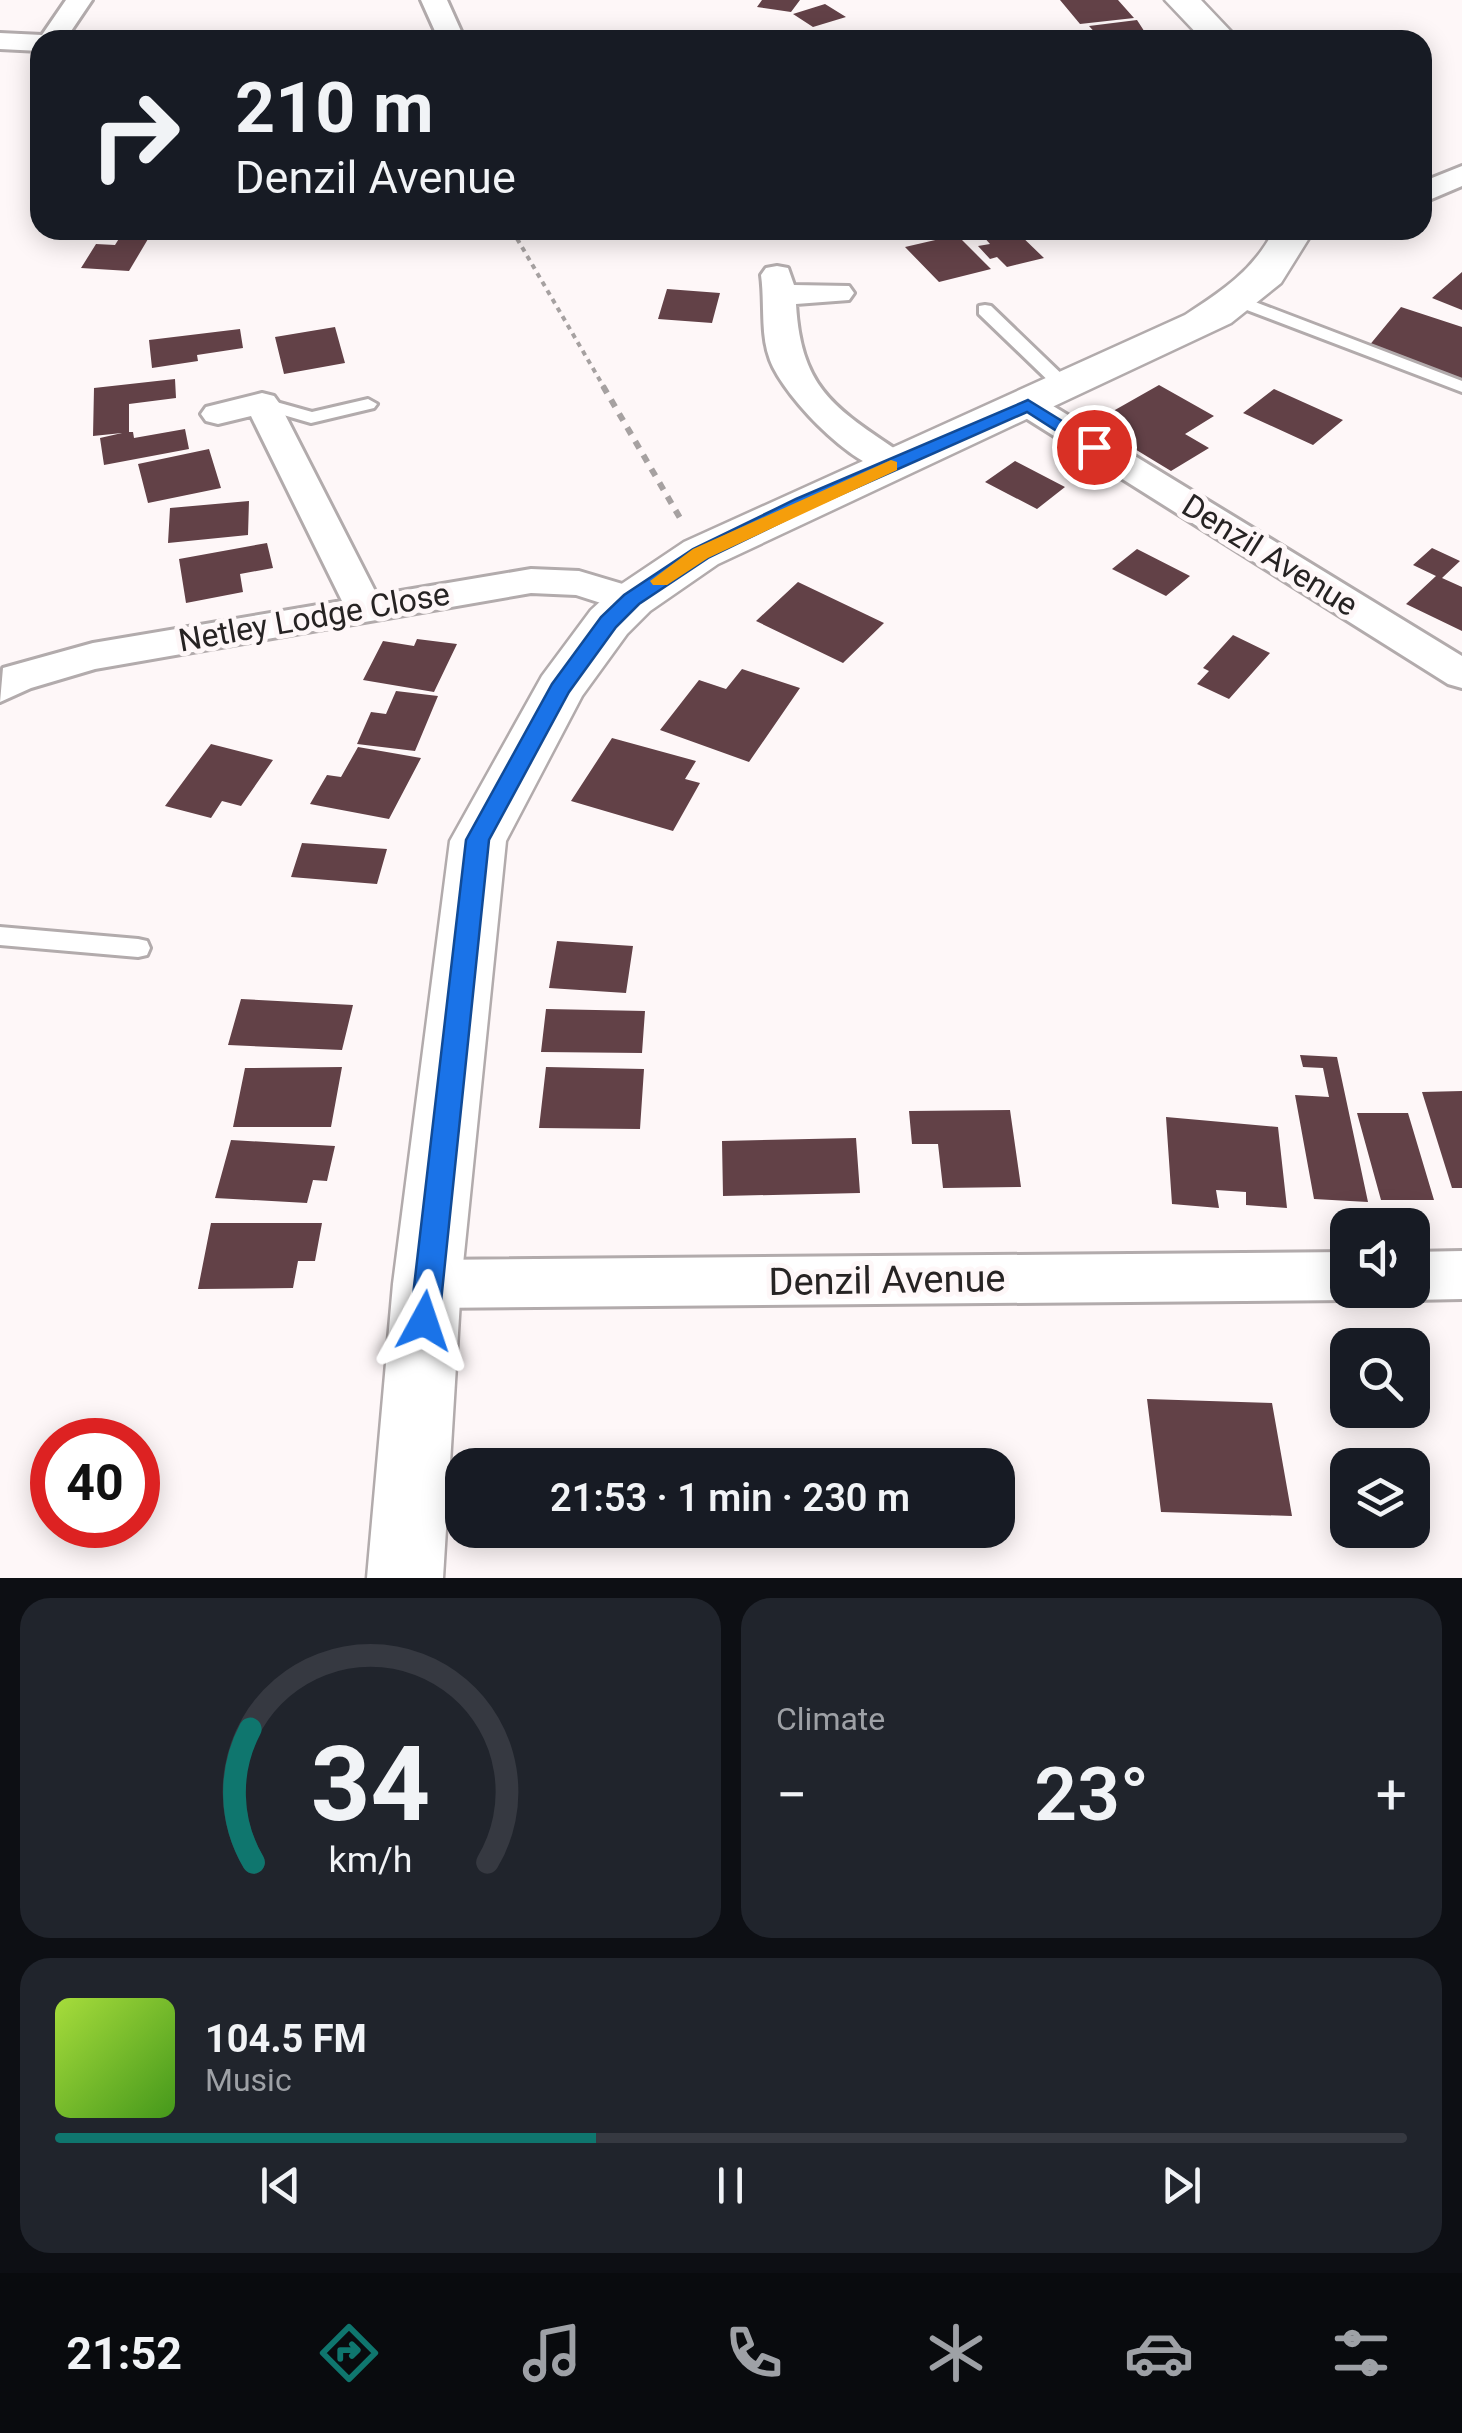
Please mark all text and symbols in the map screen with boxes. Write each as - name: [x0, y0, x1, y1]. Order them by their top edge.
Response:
- text: 210 m: [235, 67, 434, 149]
- icon: right: [70, 70, 200, 200]
- text: Denzil Avenue: [235, 151, 516, 204]
- pin: [1052, 405, 1137, 490]
- icon: arrive: [1067, 420, 1122, 475]
- street label: Denzil Avenue: [1175, 486, 1365, 624]
- street label: Netley Lodge Close: [175, 574, 453, 660]
- map controls: [1330, 1208, 1430, 1548]
- button: sound: [1330, 1208, 1430, 1308]
- street label: Denzil Avenue: [768, 1256, 1006, 1304]
- position arrow: [372, 1269, 476, 1373]
- button: search: [1330, 1328, 1430, 1428]
- speed limit sign: 40: [30, 1418, 160, 1548]
- button: layers: [1330, 1448, 1430, 1548]
- text: 21:53 · 1 min · 230 m: [550, 1476, 910, 1520]
- text: Climate: [776, 1700, 885, 1738]
- text: 34: [311, 1724, 430, 1845]
- text: 23°: [1034, 1750, 1149, 1838]
- text: −: [776, 1763, 807, 1827]
- text: +: [1376, 1763, 1407, 1827]
- text: km/h: [329, 1839, 412, 1881]
- text: 104.5 FM: [205, 2017, 367, 2061]
- text: Music: [205, 2061, 292, 2099]
- icon: previous: [253, 2158, 308, 2213]
- icon: pause: [703, 2158, 758, 2213]
- icon: next: [1154, 2158, 1209, 2213]
- icon: directions: [314, 2318, 384, 2388]
- icon: music: [517, 2318, 587, 2388]
- icon: phone: [719, 2318, 789, 2388]
- icon: climate: [921, 2318, 991, 2388]
- icon: car: [1124, 2318, 1194, 2388]
- icon: filters: [1326, 2318, 1396, 2388]
- text: 21:52: [66, 2327, 182, 2380]

